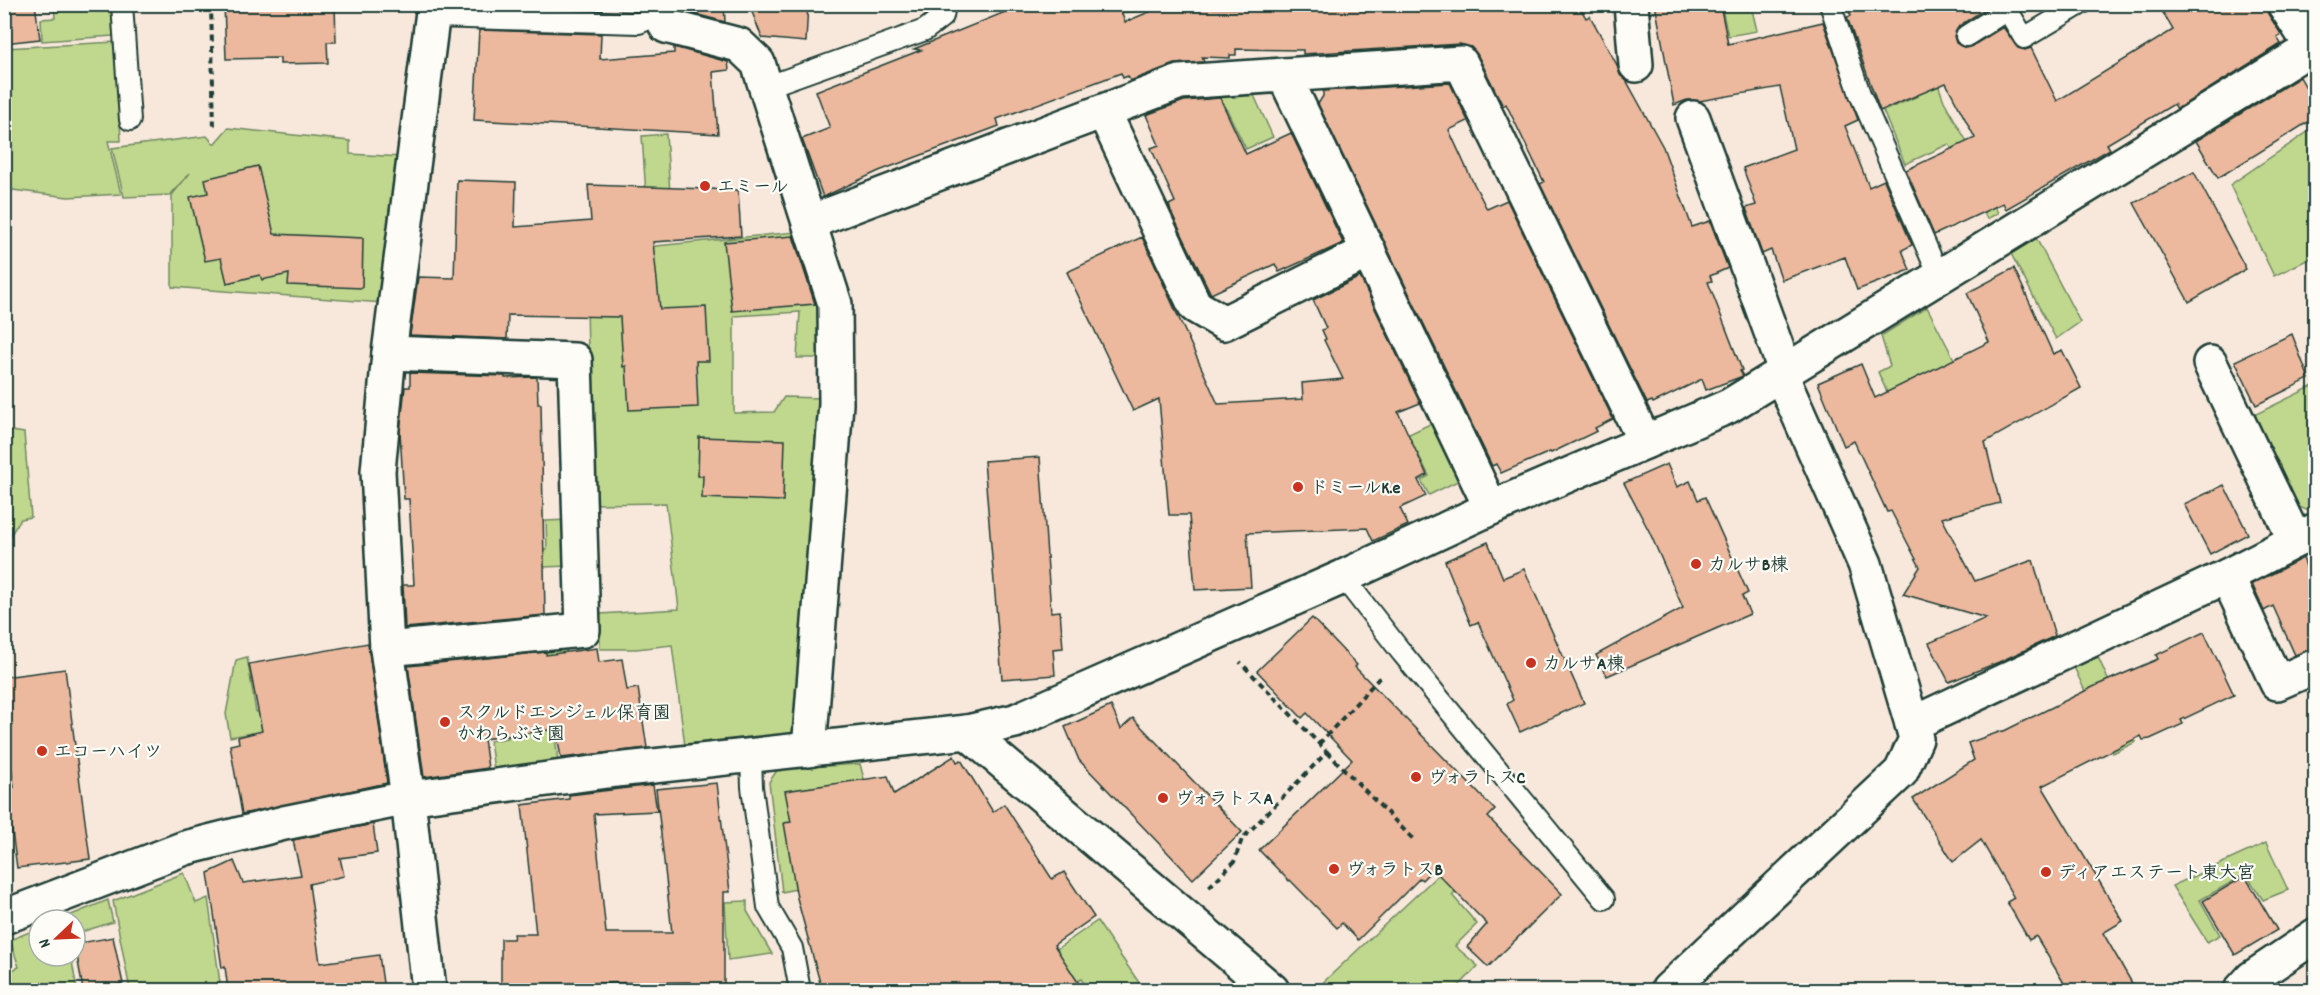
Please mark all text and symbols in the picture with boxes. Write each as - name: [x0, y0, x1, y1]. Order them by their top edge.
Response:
- place label: エミール: [717, 176, 788, 201]
- marker: エミール: [698, 179, 712, 193]
- place label: ドミールK.e: [1310, 477, 1401, 502]
- marker: ドミールK.e: [1291, 480, 1305, 494]
- place label: カルサB棟: [1708, 554, 1788, 579]
- marker: カルサB棟: [1689, 557, 1703, 571]
- place label: カルサA棟: [1543, 653, 1624, 678]
- marker: カルサA棟: [1524, 656, 1538, 670]
- place label: スクルドエンジェル保育園 かわらぶき園: [457, 702, 671, 748]
- marker: スクルドエンジェル保育園 かわらぶき園: [438, 715, 452, 729]
- place label: エコーハイツ: [54, 741, 162, 766]
- marker: エコーハイツ: [35, 744, 49, 758]
- place label: ヴォラトスC: [1428, 767, 1526, 792]
- marker: ヴォラトスC: [1409, 770, 1423, 784]
- place label: ヴォラトスA: [1175, 788, 1274, 813]
- marker: ヴォラトスA: [1156, 791, 1170, 805]
- place label: ヴォラトスB: [1346, 859, 1444, 884]
- marker: ヴォラトスB: [1327, 862, 1341, 876]
- place label: ディアエステート東大宮: [2058, 862, 2255, 887]
- marker: ディアエステート東大宮: [2039, 865, 2053, 879]
- north arrow: [27, 908, 87, 968]
- text: N: [33, 935, 58, 951]

